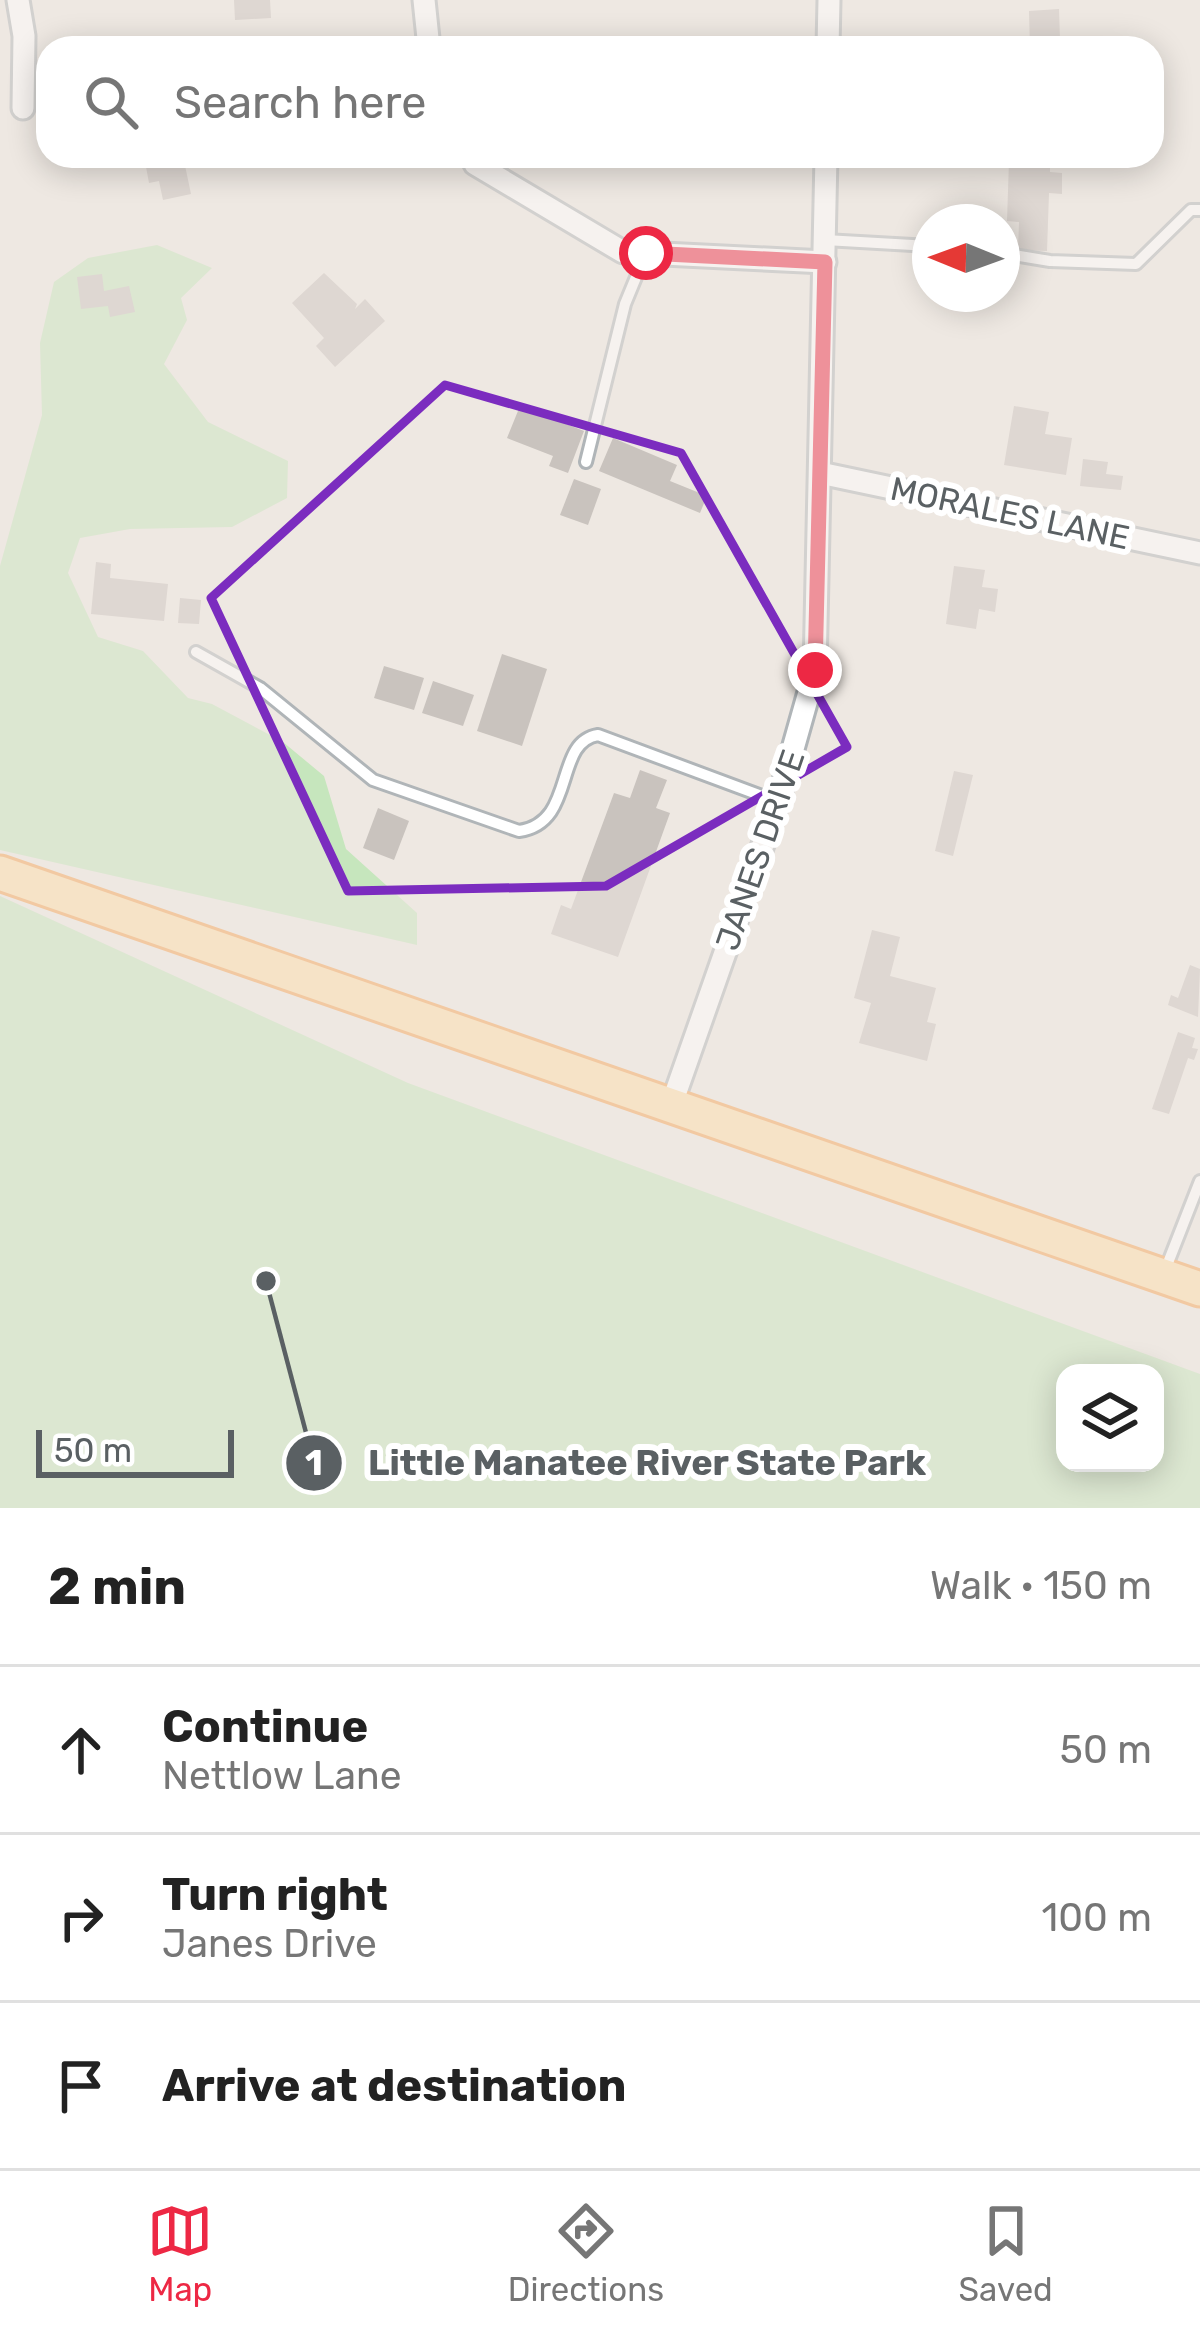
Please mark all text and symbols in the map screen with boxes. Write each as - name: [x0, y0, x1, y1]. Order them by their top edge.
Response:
- search box: [36, 36, 1164, 168]
- icon: search: [78, 69, 144, 135]
- text: Search here: [174, 76, 426, 129]
- north arrow: [912, 204, 1020, 312]
- route start: [619, 226, 673, 280]
- street label: MORALES LANE: [887, 469, 1133, 557]
- route end: [788, 643, 842, 697]
- street label: JANES DRIVE: [708, 745, 812, 955]
- map controls: [1056, 1364, 1164, 1472]
- button: layers: [1056, 1364, 1164, 1472]
- scale bar: [36, 1424, 234, 1477]
- callout: Little Manatee River State Park: [284, 1427, 951, 1499]
- text: 50 m: [54, 1431, 132, 1470]
- text: 1: [305, 1441, 323, 1484]
- text: Little Manatee River State Park: [368, 1441, 926, 1484]
- text: 2 min: [48, 1556, 186, 1617]
- text: Walk · 150 m: [930, 1563, 1152, 1609]
- text: Continue: [162, 1700, 368, 1753]
- icon: ahead: [48, 1717, 114, 1783]
- text: 50 m: [1060, 1727, 1152, 1773]
- text: Nettlow Lane: [162, 1753, 402, 1799]
- text: Turn right: [162, 1868, 388, 1921]
- icon: right: [48, 1885, 114, 1951]
- text: 100 m: [1042, 1895, 1152, 1941]
- text: Janes Drive: [162, 1921, 377, 1967]
- icon: arrive: [48, 2053, 114, 2119]
- text: Arrive at destination: [162, 2059, 627, 2112]
- tab: Map: [147, 2198, 213, 2309]
- tab: Directions: [508, 2198, 664, 2309]
- tab: Saved: [959, 2198, 1053, 2309]

